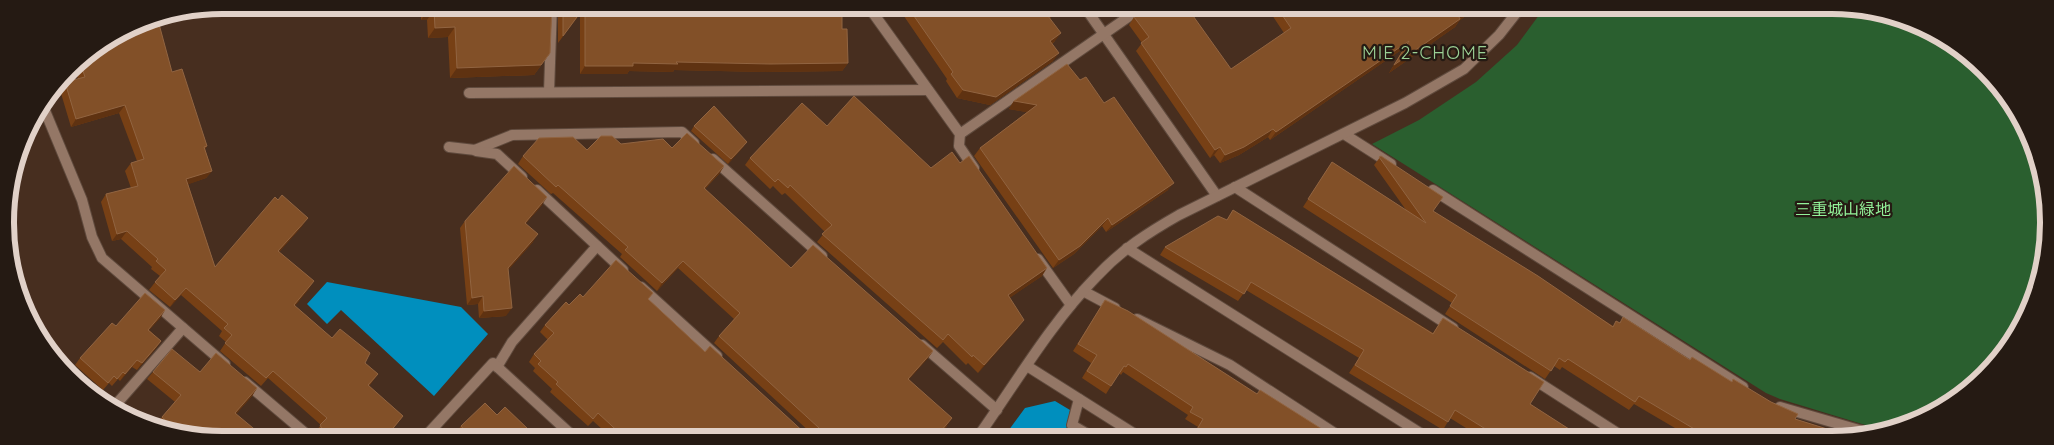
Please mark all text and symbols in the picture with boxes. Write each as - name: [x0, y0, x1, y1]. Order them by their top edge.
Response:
- district label: MIE 2-CHOME: [1362, 41, 1488, 64]
- park label: 三重城山緑地: [1795, 199, 1891, 219]

